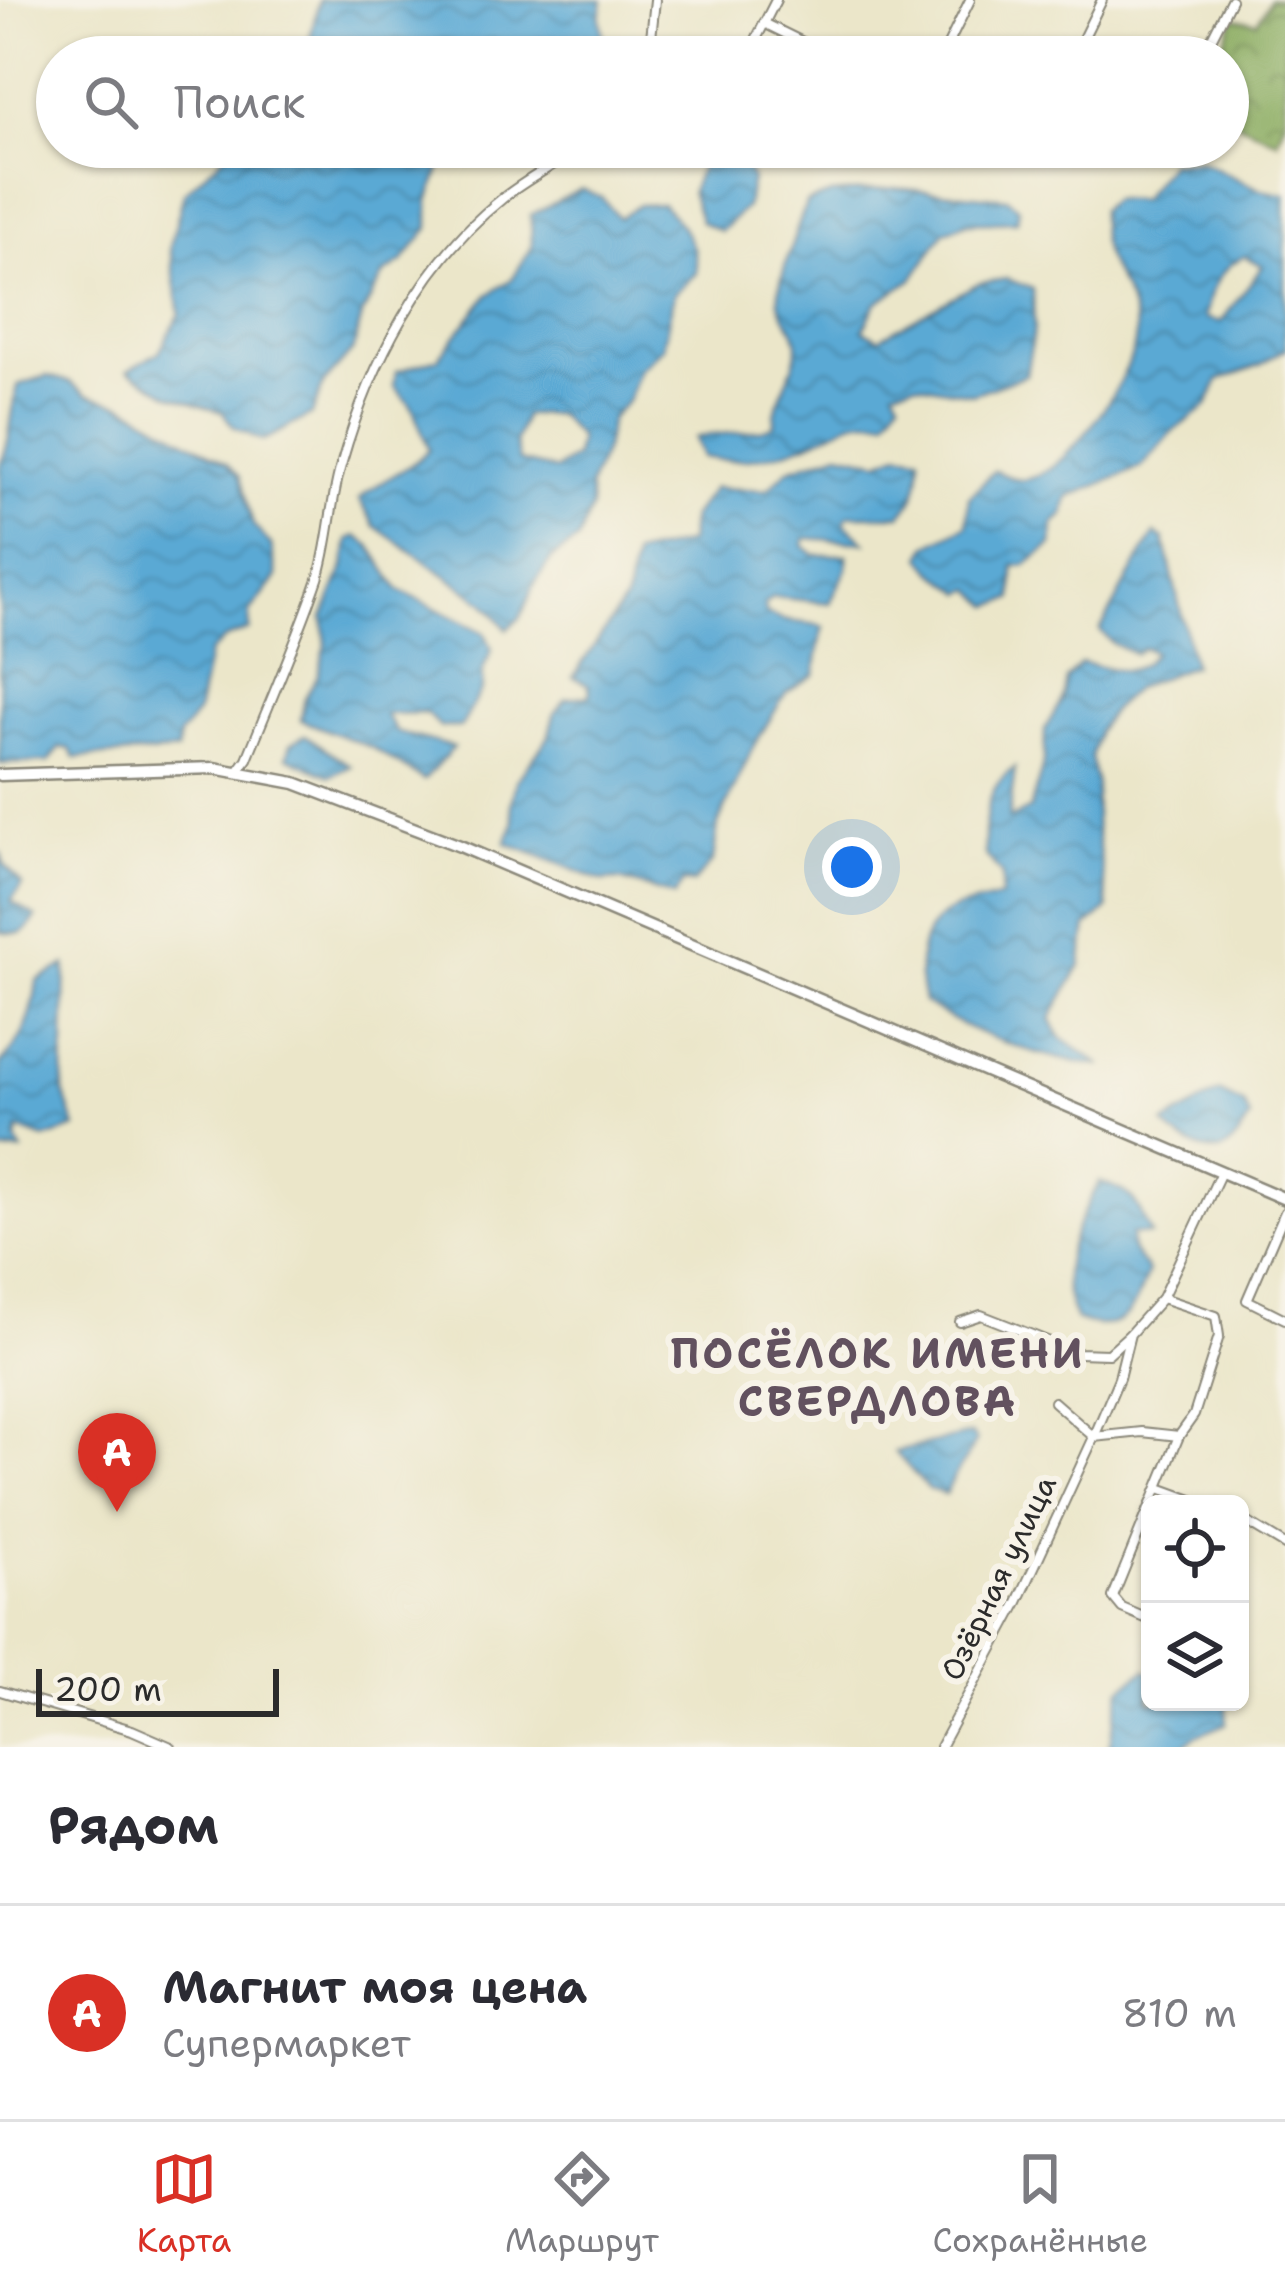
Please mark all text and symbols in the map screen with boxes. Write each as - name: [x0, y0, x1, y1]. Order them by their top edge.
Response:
- search box: [36, 36, 1249, 168]
- icon: search: [78, 69, 144, 135]
- text: Поиск: [174, 72, 305, 132]
- your location: [822, 837, 882, 897]
- district label: ПОСЁЛОК ИМЕНИ СВЕРДЛОВА: [670, 1325, 1086, 1429]
- pin: A: [78, 1413, 156, 1512]
- street label: Озёрная улица: [931, 1468, 1066, 1687]
- map controls: [1141, 1495, 1249, 1711]
- button: locate: [1141, 1495, 1249, 1603]
- button: layers: [1141, 1603, 1249, 1711]
- scale bar: [36, 1663, 279, 1716]
- text: 200 m: [54, 1667, 162, 1712]
- text: Рядом: [48, 1791, 219, 1859]
- text: Магнит моя цена: [162, 1957, 587, 2017]
- text: A: [72, 1987, 102, 2039]
- text: 810 m: [1122, 1987, 1237, 2039]
- text: Супермаркет: [162, 2017, 411, 2069]
- tab: Карта: [137, 2146, 231, 2263]
- tab: Маршрут: [505, 2146, 659, 2263]
- tab: Сохранённые: [933, 2146, 1148, 2263]

